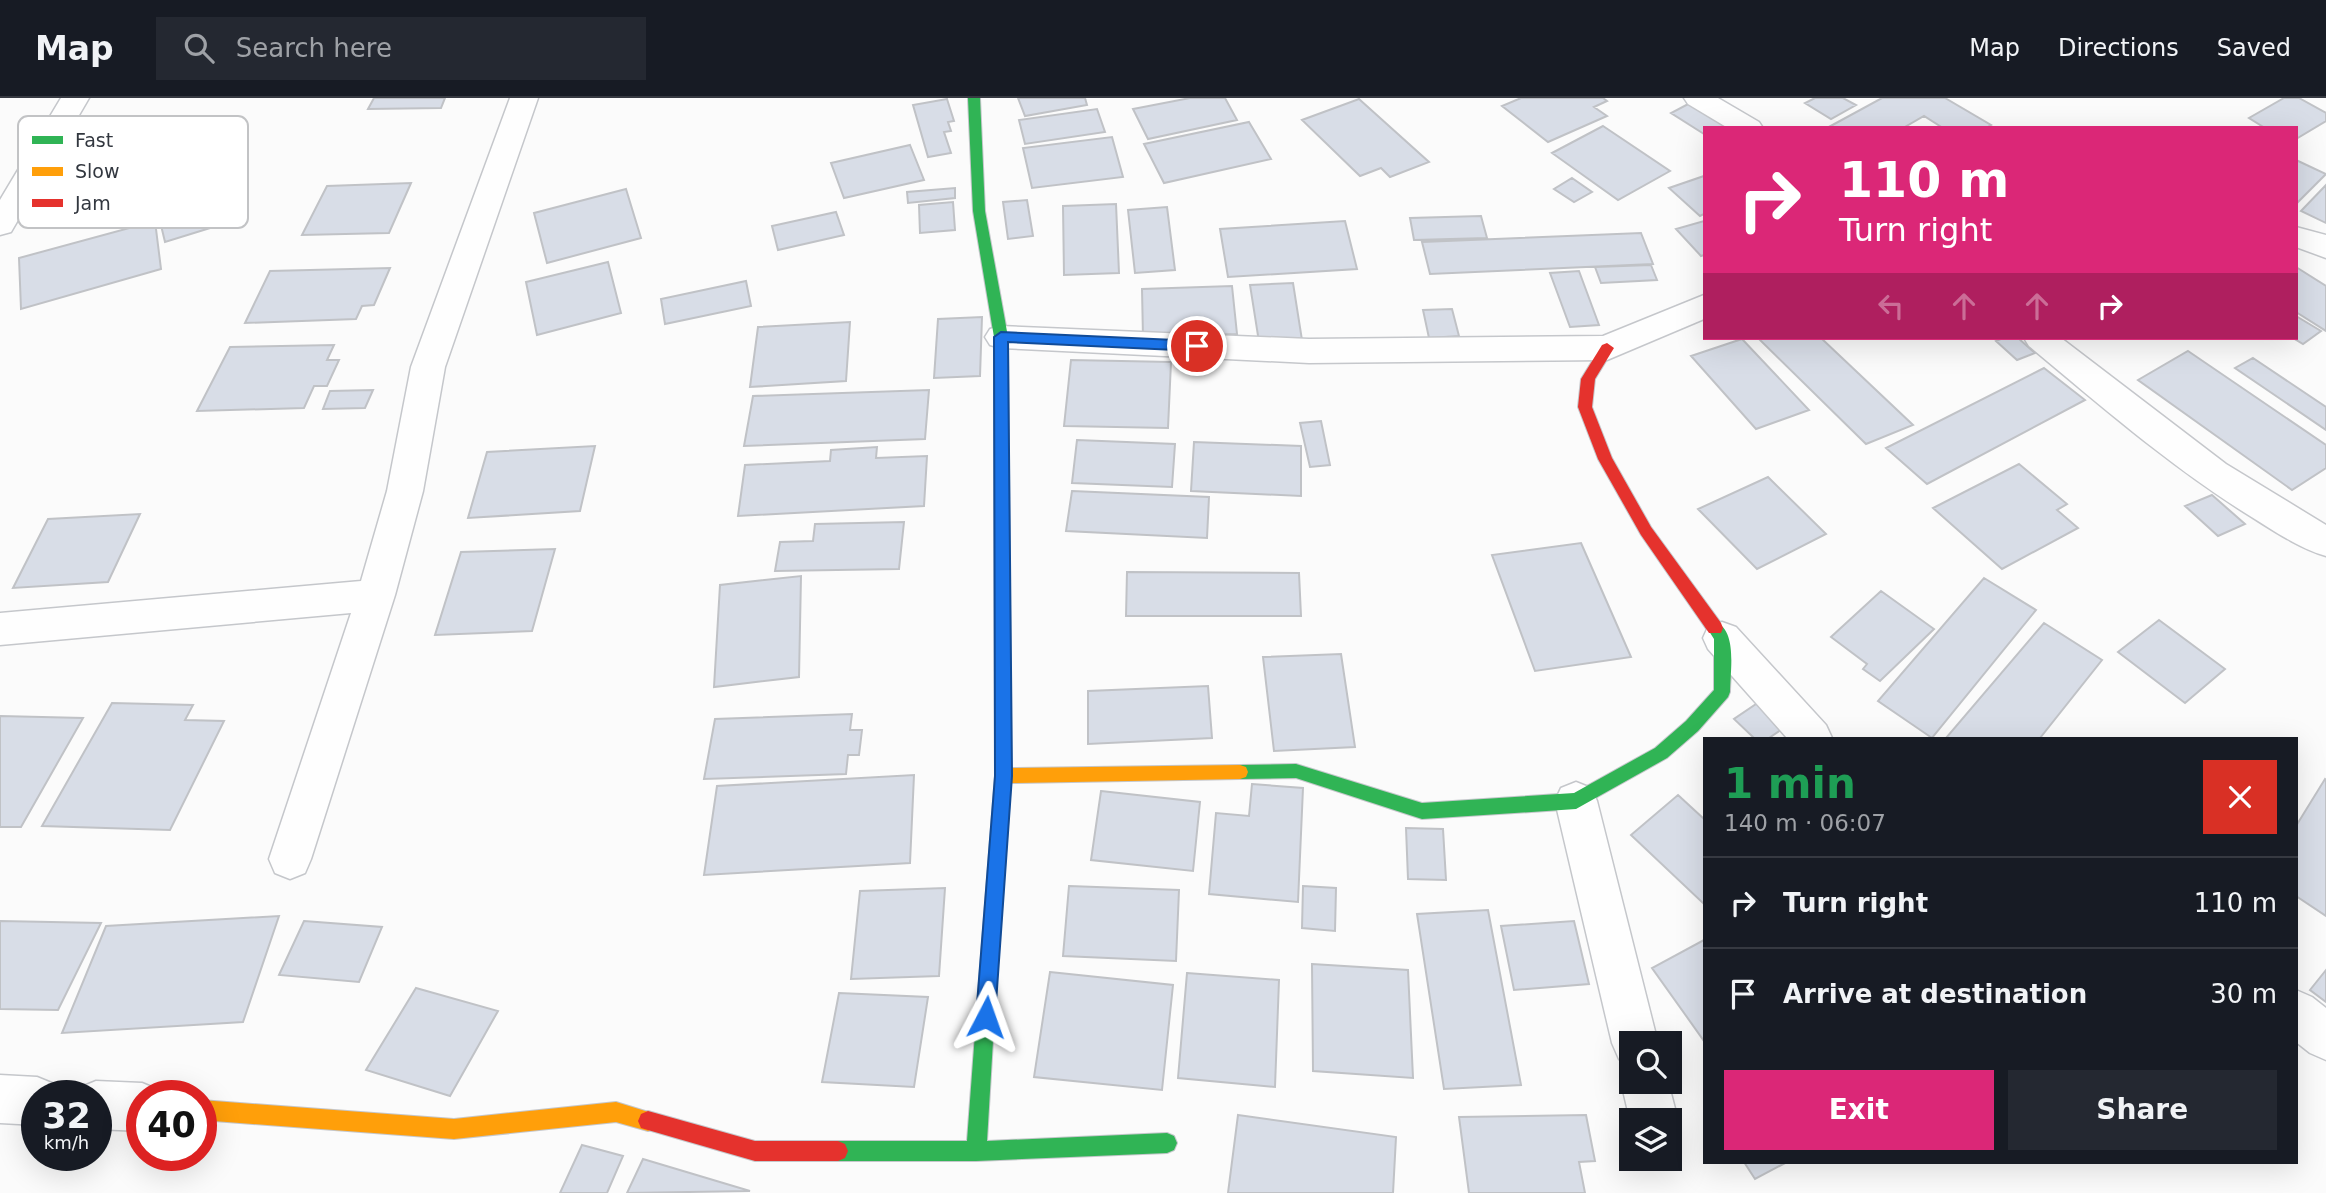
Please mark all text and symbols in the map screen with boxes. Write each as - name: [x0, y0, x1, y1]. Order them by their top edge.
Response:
- search box: [156, 17, 646, 80]
- text: Map: [35, 29, 114, 68]
- icon: search: [180, 29, 218, 67]
- text: Search here: [236, 33, 392, 63]
- text: Map: [1969, 34, 2020, 62]
- text: Directions: [2058, 34, 2179, 62]
- text: Saved: [2217, 34, 2291, 62]
- legend: [18, 116, 248, 228]
- text: Fast: [75, 129, 113, 151]
- text: 110 m: [1839, 152, 2009, 209]
- icon: right: [1724, 154, 1815, 245]
- text: Slow: [75, 160, 120, 182]
- text: Jam: [74, 192, 111, 214]
- text: Turn right: [1839, 211, 1992, 249]
- icon: left: [1872, 287, 1910, 325]
- icon: ahead: [1945, 287, 1983, 325]
- icon: ahead: [2018, 287, 2056, 325]
- icon: right: [2091, 287, 2129, 325]
- pin: [1167, 316, 1227, 376]
- icon: arrive: [1178, 327, 1216, 365]
- text: 1 min: [1724, 759, 1856, 808]
- button: close: [2203, 760, 2277, 834]
- text: 140 m · 06:07: [1724, 810, 1886, 836]
- icon: right: [1724, 884, 1762, 922]
- text: Turn right: [1783, 888, 1928, 918]
- text: 110 m: [2194, 888, 2277, 918]
- icon: arrive: [1724, 975, 1762, 1013]
- text: Arrive at destination: [1783, 979, 2087, 1009]
- text: 30 m: [2210, 979, 2277, 1009]
- position arrow: [949, 980, 1023, 1054]
- map controls: [1619, 1031, 1682, 1171]
- button: search: [1619, 1031, 1682, 1094]
- button: Exit: [1724, 1070, 1994, 1150]
- button: Share: [2008, 1070, 2277, 1150]
- speed limit sign: 40: [126, 1080, 217, 1171]
- text: 32: [42, 1096, 91, 1136]
- button: layers: [1619, 1108, 1682, 1171]
- text: km/h: [44, 1132, 89, 1153]

